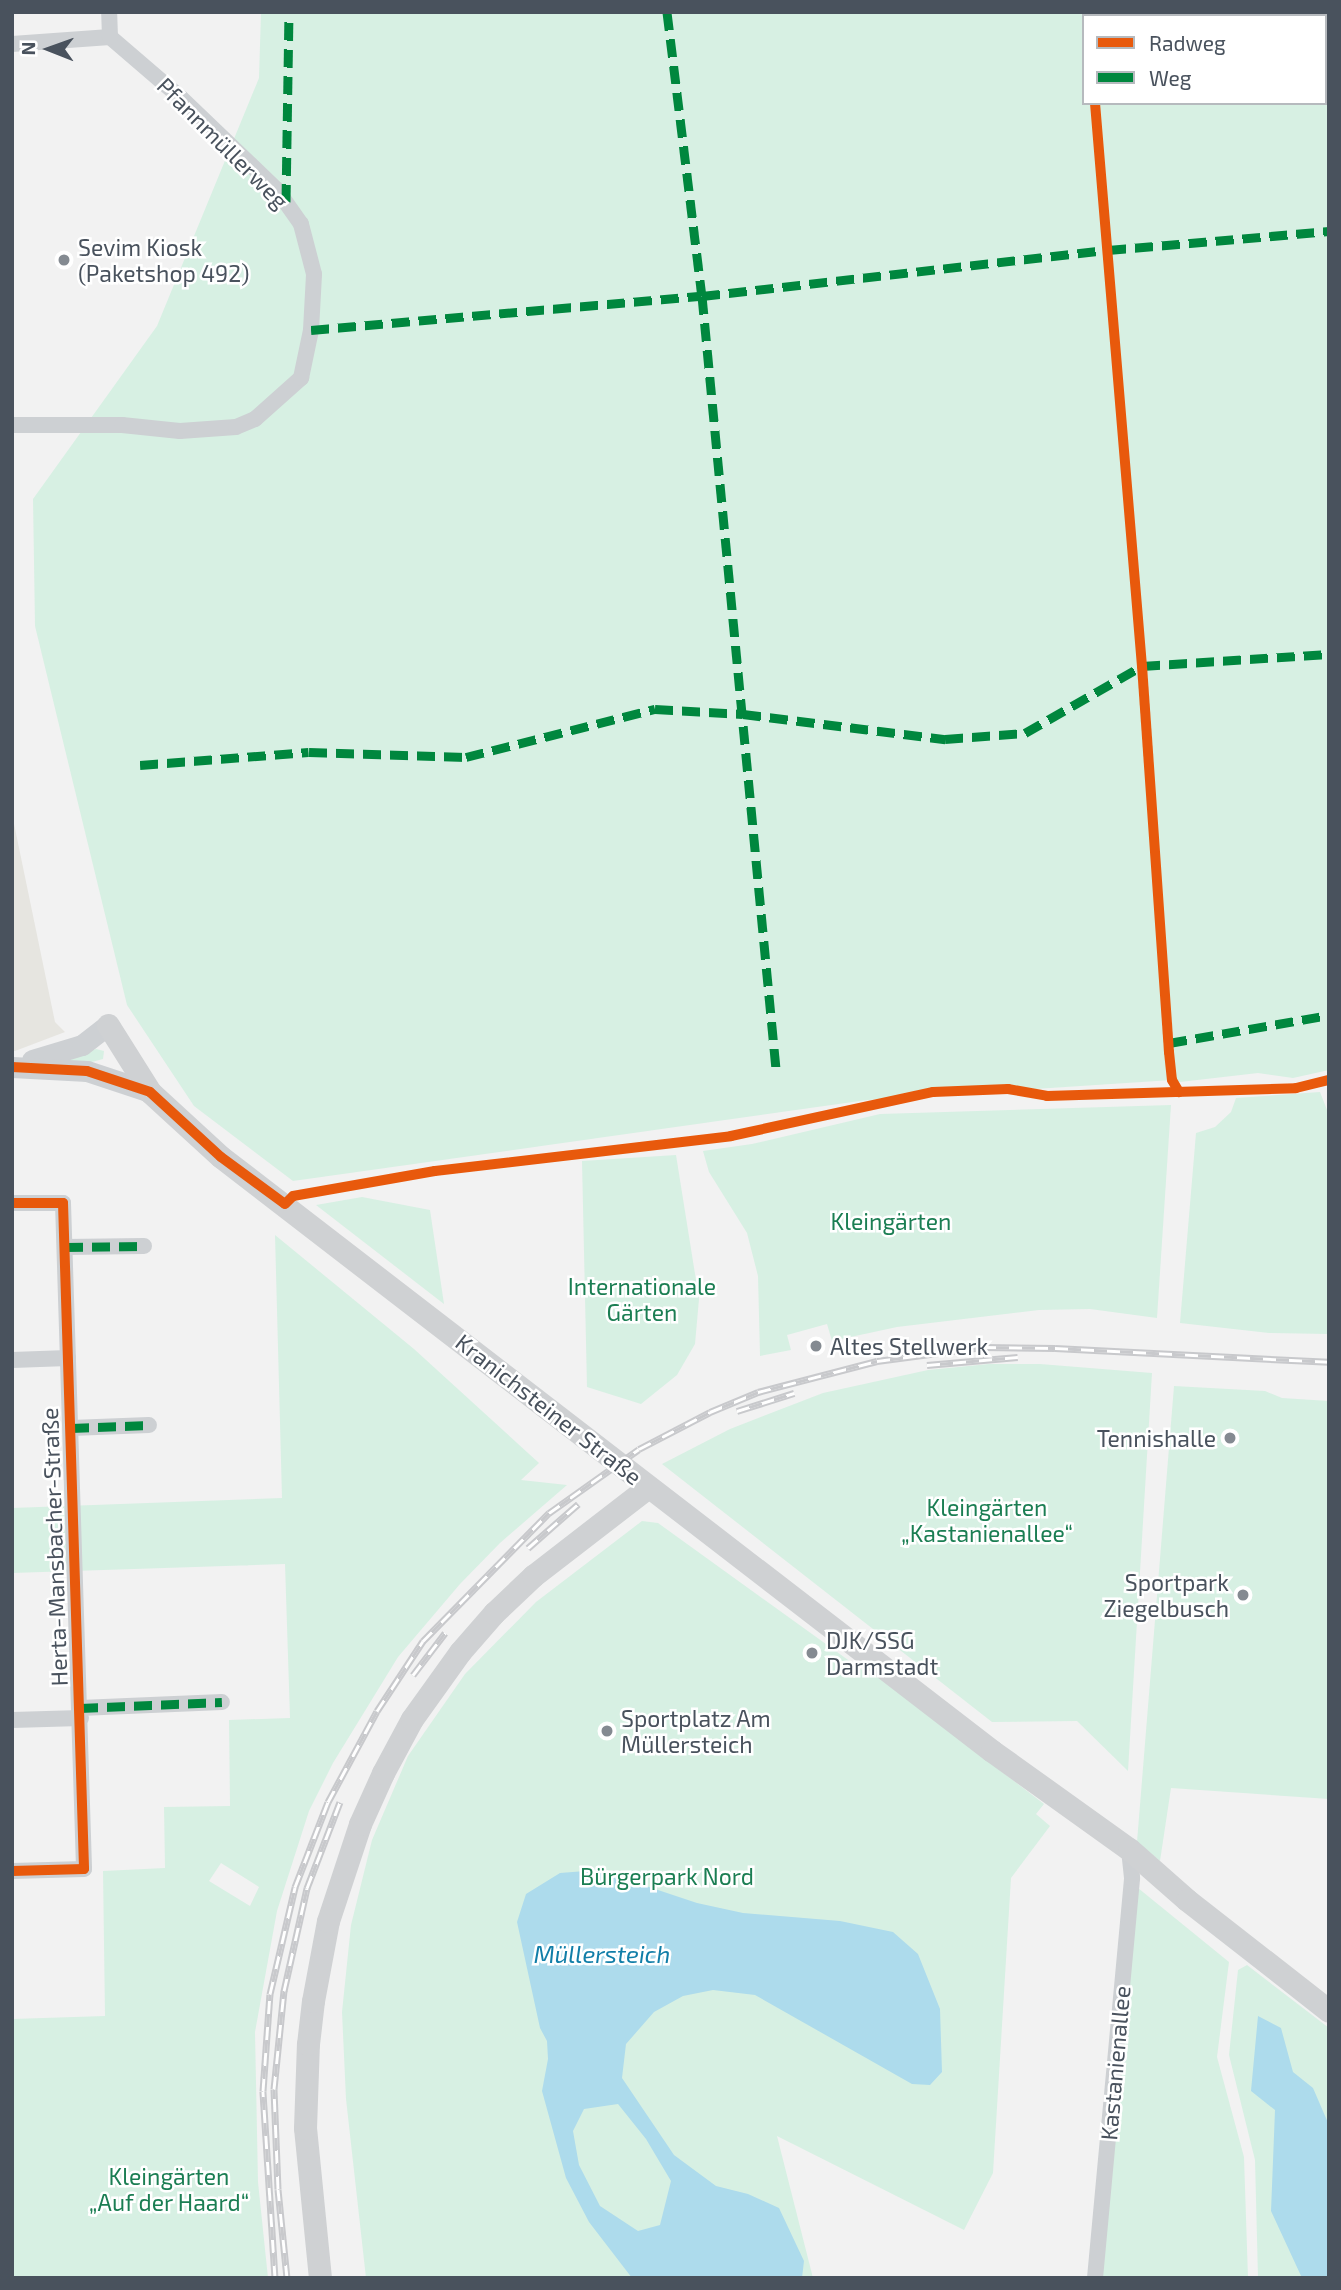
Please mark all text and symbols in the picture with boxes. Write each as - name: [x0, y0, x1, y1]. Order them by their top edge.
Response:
- north arrow: [14, 14, 84, 84]
- legend: [1082, 14, 1327, 105]
- text: Radweg: [1149, 30, 1226, 55]
- text: N: [16, 42, 39, 56]
- text: Weg: [1149, 65, 1192, 90]
- street label: Pfannmüllerweg: [152, 72, 294, 214]
- place label: Sevim Kiosk (Paketshop 492): [78, 233, 249, 287]
- marker: Sevim Kiosk (Paketshop 492): [56, 252, 72, 268]
- park label: Kleingärten: [831, 1207, 951, 1235]
- park label: Internationale Gärten: [568, 1272, 716, 1326]
- street label: Kranichsteiner Straße: [450, 1328, 648, 1490]
- place label: Altes Stellwerk: [830, 1332, 988, 1360]
- marker: Altes Stellwerk: [808, 1338, 824, 1354]
- street label: Herta-Mansbacher-Straße: [35, 1407, 73, 1687]
- place label: Tennishalle: [1097, 1424, 1216, 1452]
- marker: Tennishalle: [1222, 1430, 1238, 1446]
- park label: Kleingärten „Kastanienallee“: [901, 1493, 1073, 1547]
- place label: Sportpark Ziegelbusch: [1103, 1568, 1229, 1622]
- marker: Sportpark Ziegelbusch: [1235, 1587, 1251, 1603]
- place label: DJK/SSG Darmstadt: [826, 1626, 938, 1680]
- marker: DJK/SSG Darmstadt: [804, 1645, 820, 1661]
- place label: Sportplatz Am Müllersteich: [621, 1704, 771, 1758]
- marker: Sportplatz Am Müllersteich: [599, 1723, 615, 1739]
- park label: Bürgerpark Nord: [580, 1862, 754, 1890]
- water label: Müllersteich: [534, 1940, 670, 1968]
- street label: Kastanienallee: [1094, 1985, 1136, 2141]
- park label: Kleingärten „Auf der Haard“: [88, 2162, 250, 2216]

